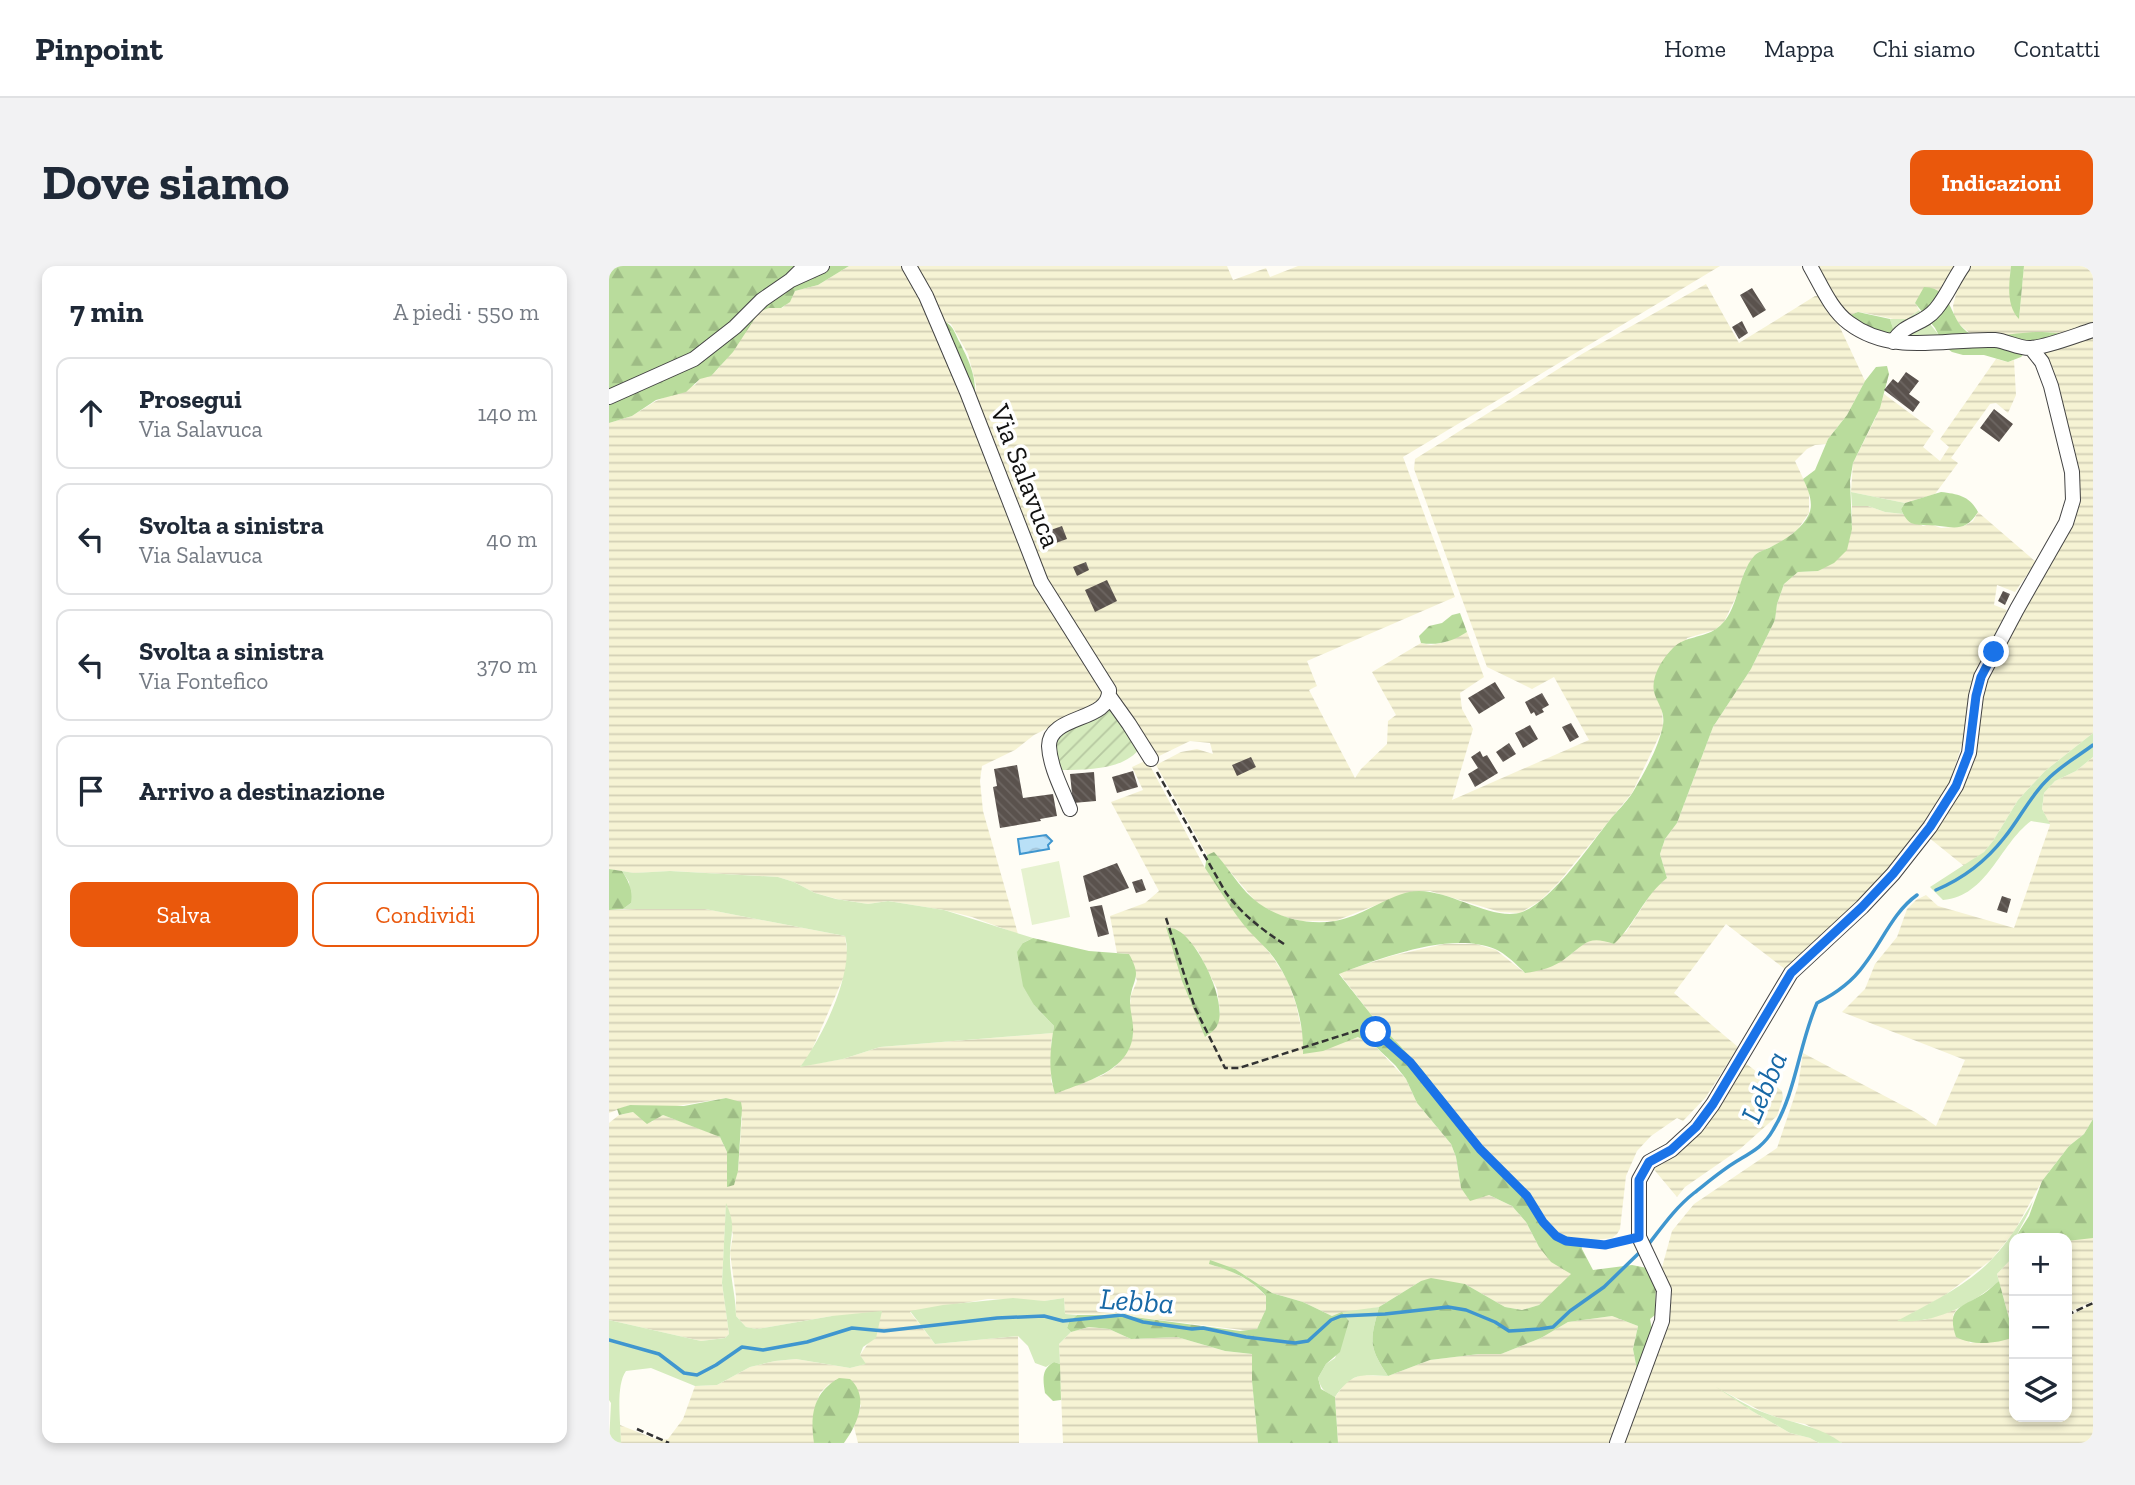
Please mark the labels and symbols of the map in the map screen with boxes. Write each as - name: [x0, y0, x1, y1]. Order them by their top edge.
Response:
- street label: Via Salavuca: [983, 399, 1068, 553]
- route end: [1978, 636, 2009, 667]
- route start: [1360, 1016, 1391, 1047]
- water label: Lebba: [1733, 1046, 1795, 1128]
- water label: Lebba: [1099, 1280, 1175, 1322]

